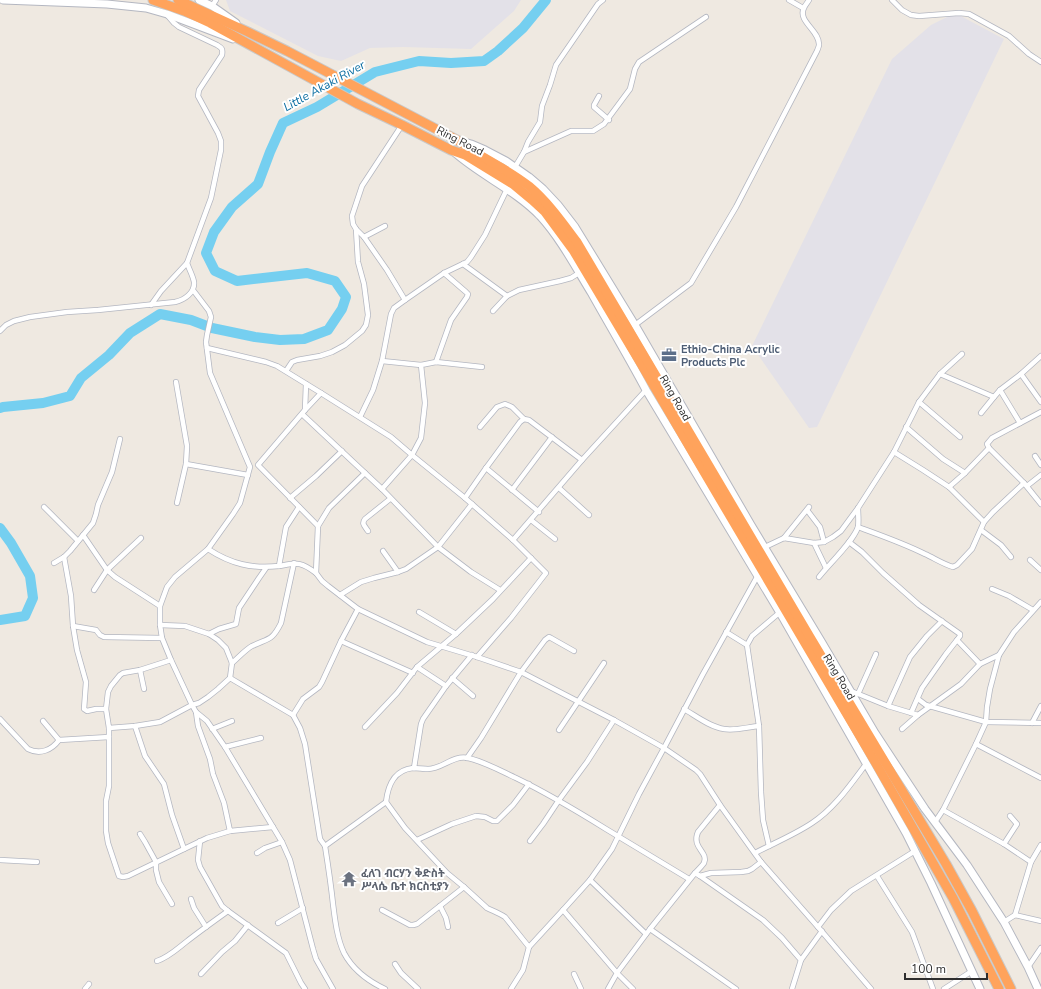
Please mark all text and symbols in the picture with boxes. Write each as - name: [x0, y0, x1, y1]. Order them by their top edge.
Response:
- water label: Little Akaki River: [280, 57, 368, 115]
- street label: Ring Road: [434, 123, 486, 159]
- place label: Ethio-China Acrylic Products Plc: [681, 342, 780, 370]
- office icon: Ethio-China Acrylic Products Plc: [660, 346, 678, 364]
- street label: Ring Road: [656, 372, 694, 424]
- street label: Ring Road: [819, 651, 859, 703]
- place label: ፈለገ ብርሃን ቅድስት ሥላሴ ቤተ ክርስቲያን: [361, 866, 449, 894]
- temple icon: ፈለገ ብርሃን ቅድስት ሥላሴ ቤተ ክርስቲያን: [340, 870, 358, 888]
- scale bar: [905, 955, 987, 981]
- text: 100 m: [911, 961, 946, 977]

